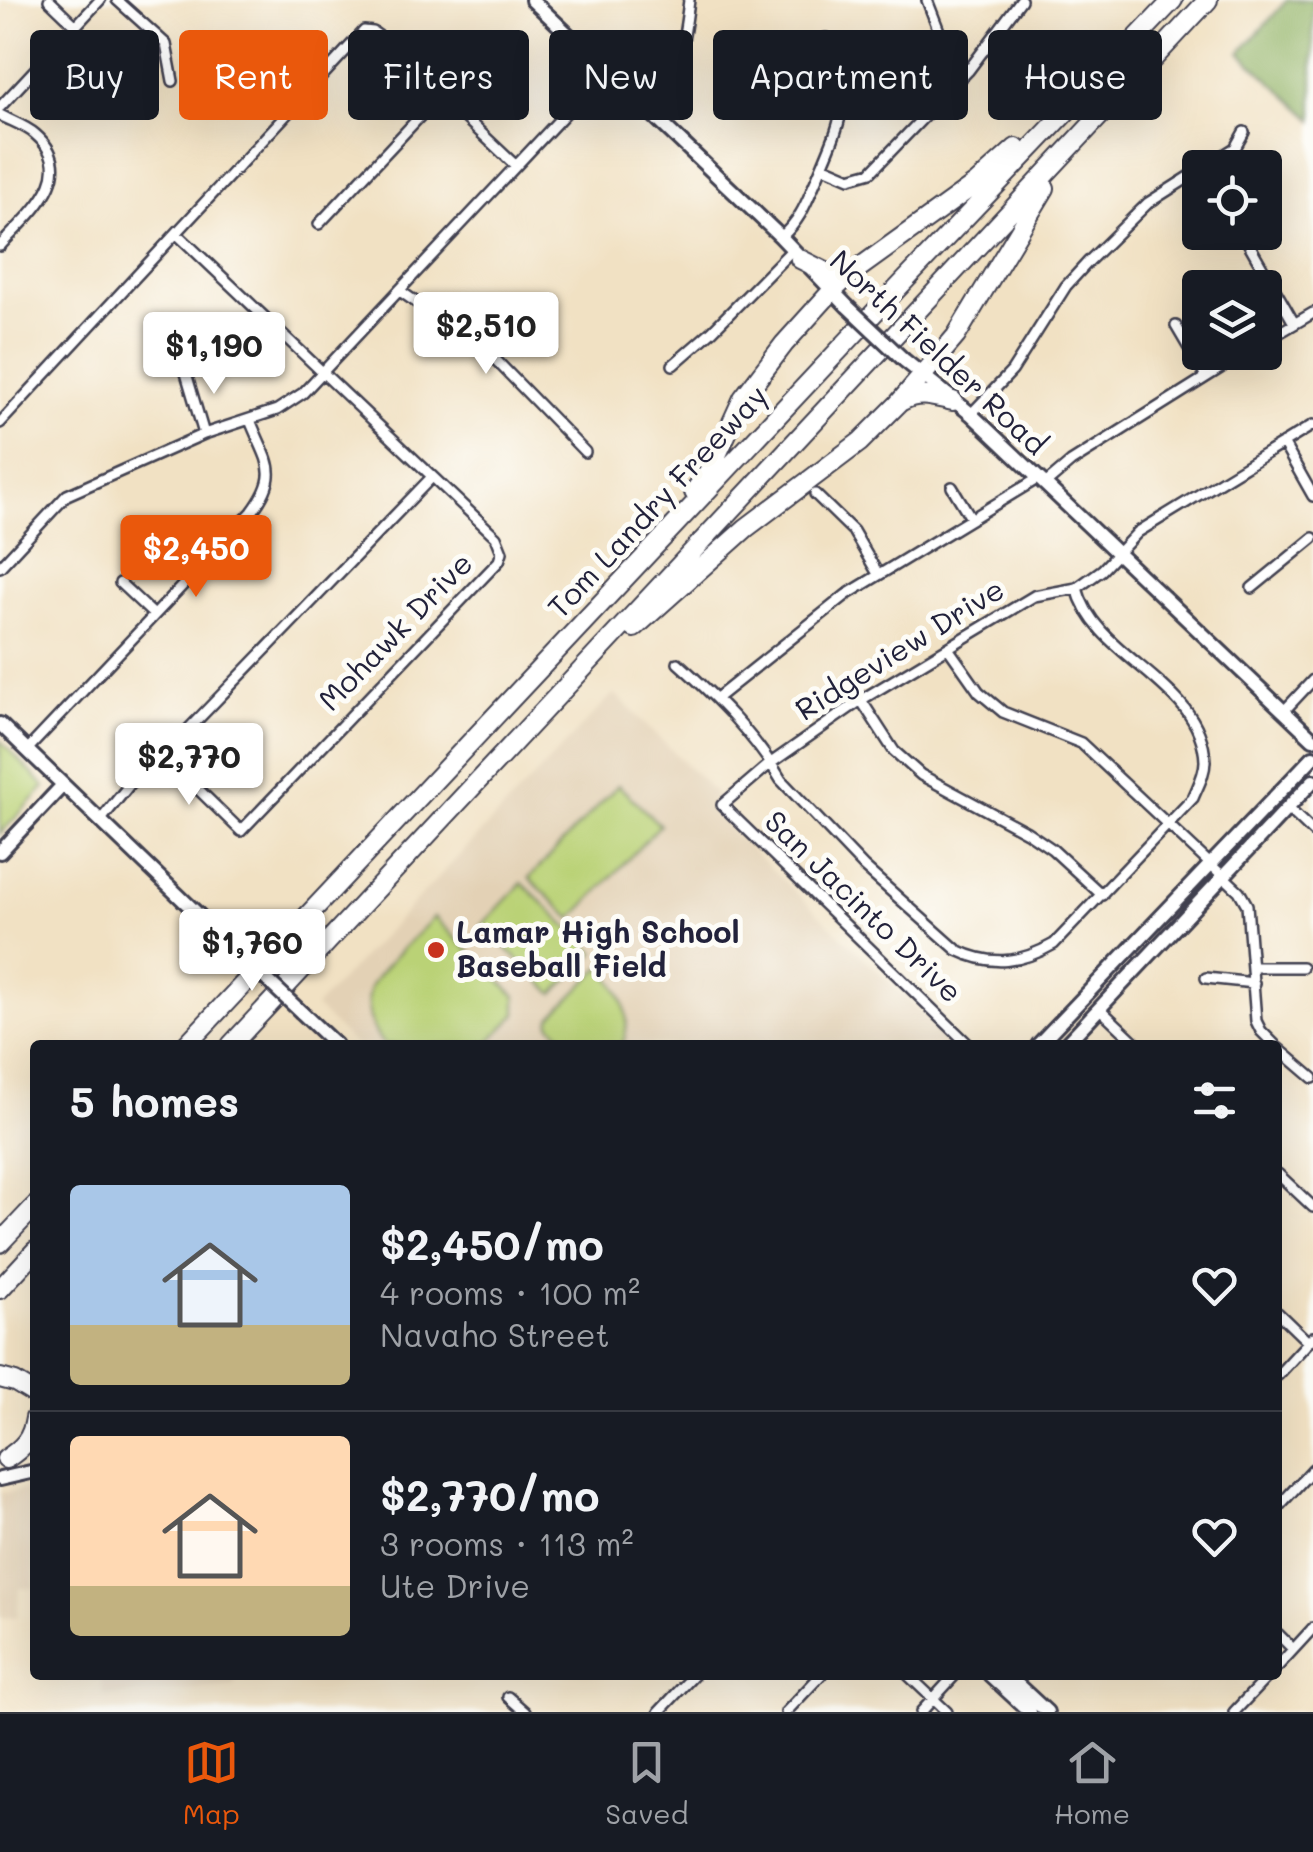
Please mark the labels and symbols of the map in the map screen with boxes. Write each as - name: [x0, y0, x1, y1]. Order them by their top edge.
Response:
- street label: North Fielder Road: [822, 240, 1057, 463]
- pin: $2,510: [405, 292, 567, 377]
- pin: $1,190: [133, 312, 295, 397]
- street label: Tom Landry Freeway: [538, 375, 775, 626]
- pin: $2,450: [115, 515, 277, 600]
- street label: Mohawk Drive: [309, 543, 480, 718]
- street label: Ridgeview Drive: [787, 568, 1011, 729]
- pin: $2,770: [108, 723, 270, 808]
- street label: San Jacinto Drive: [757, 801, 972, 1010]
- pin: $1,760: [171, 909, 333, 994]
- place label: Lamar High School Baseball Field: [456, 911, 740, 985]
- marker: Lamar High School Baseball Field: [425, 939, 447, 961]

